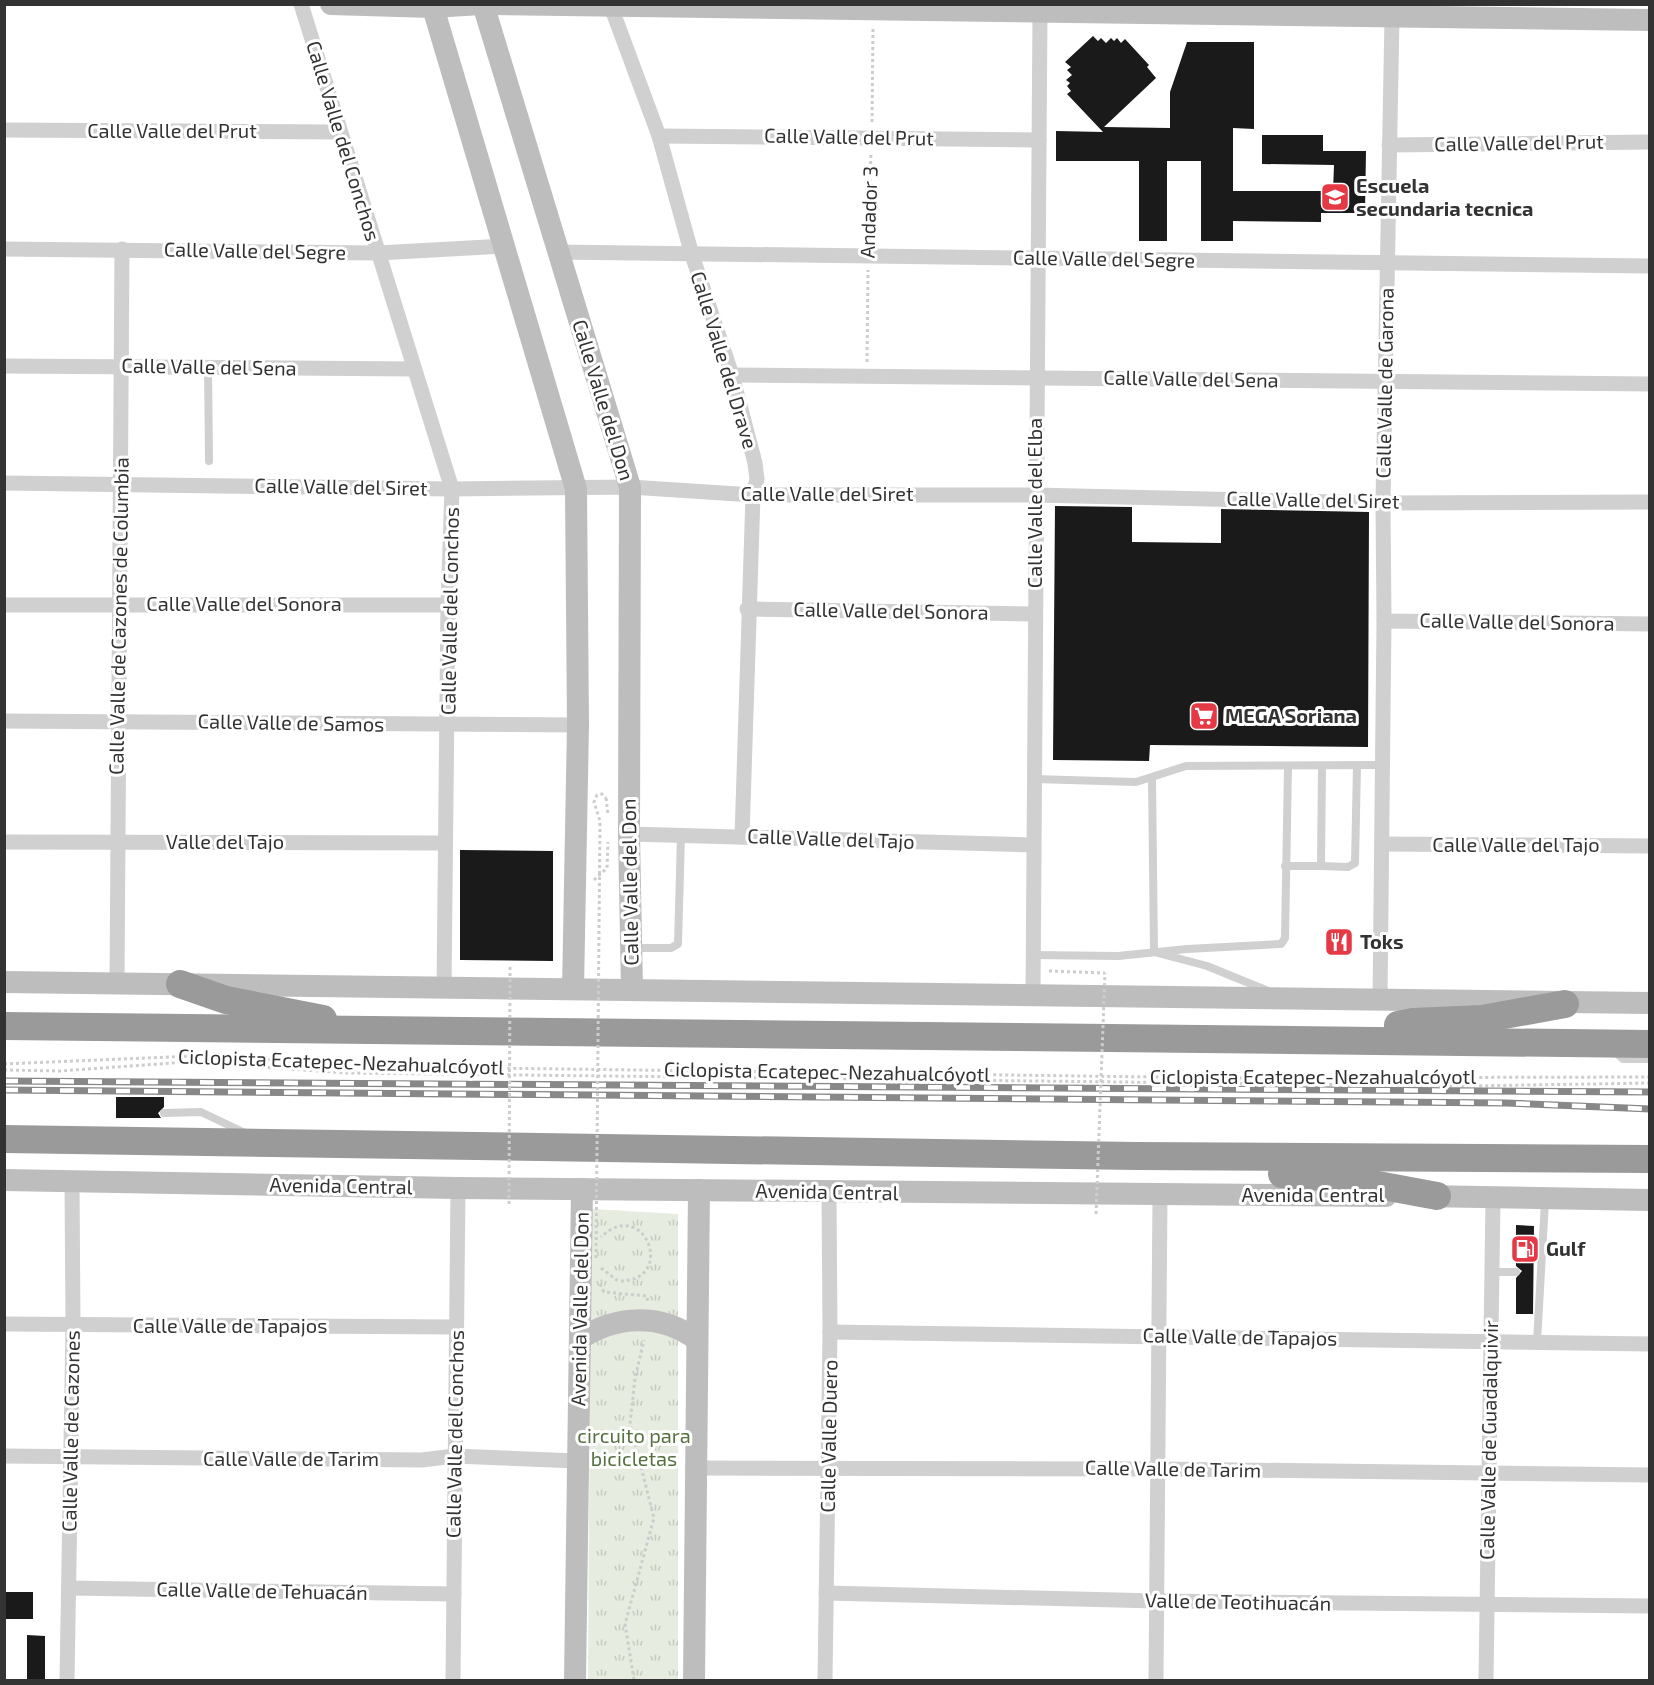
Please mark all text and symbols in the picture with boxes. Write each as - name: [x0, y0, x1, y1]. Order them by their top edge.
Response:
- street label: Calle Valle del Conchos: [302, 38, 386, 244]
- street label: Calle Valle del Prut: [87, 118, 257, 142]
- street label: Calle Valle del Prut: [764, 123, 934, 149]
- street label: Calle Valle del Prut: [1434, 129, 1604, 155]
- street label: Andador 3: [854, 165, 882, 259]
- place label: Escuela secundaria tecnica: [1356, 173, 1534, 220]
- school or university icon: Escuela secundaria tecnica: [1319, 181, 1351, 213]
- street label: Calle Valle del Segre: [164, 236, 346, 264]
- street label: Calle Valle del Segre: [1013, 244, 1195, 272]
- street label: Calle Valle del Drave: [687, 268, 763, 451]
- street label: Calle Valle de Garona: [1370, 287, 1398, 478]
- street label: Calle Valle del Don: [568, 316, 640, 483]
- street label: Calle Valle del Sena: [121, 352, 297, 380]
- street label: Calle Valle del Sena: [1103, 364, 1279, 392]
- street label: Calle Valle del Elba: [1022, 418, 1046, 588]
- street label: Calle Valle de Cazones de Columbia: [103, 457, 133, 775]
- street label: Calle Valle del Siret: [254, 472, 428, 500]
- street label: Calle Valle del Siret: [740, 481, 914, 505]
- street label: Calle Valle del Siret: [1226, 485, 1400, 513]
- street label: Calle Valle del Conchos: [435, 507, 463, 715]
- street label: Calle Valle del Sonora: [146, 591, 342, 615]
- street label: Calle Valle del Sonora: [793, 596, 989, 624]
- street label: Calle Valle del Sonora: [1419, 607, 1615, 635]
- supermarket icon: MEGA Soriana: [1188, 700, 1220, 732]
- place label: MEGA Soriana: [1225, 703, 1357, 727]
- street label: Calle Valle de Samos: [198, 708, 384, 736]
- street label: Calle Valle del Don: [616, 798, 642, 966]
- street label: Calle Valle del Tajo: [747, 823, 915, 853]
- street label: Valle del Tajo: [166, 829, 284, 853]
- street label: Calle Valle del Tajo: [1432, 832, 1600, 856]
- restaurant icon: Toks: [1323, 926, 1355, 958]
- place label: Toks: [1360, 929, 1404, 953]
- street label: Ciclopista Ecatepec-Nezahualcóyotl: [178, 1043, 505, 1079]
- street label: Ciclopista Ecatepec-Nezahualcóyotl: [664, 1056, 990, 1086]
- street label: Ciclopista Ecatepec-Nezahualcóyotl: [1150, 1064, 1476, 1088]
- street label: Avenida Central: [269, 1172, 413, 1198]
- street label: Avenida Central: [755, 1178, 899, 1204]
- street label: Avenida Central: [1241, 1182, 1385, 1206]
- street label: Avenida Valle del Don: [565, 1212, 593, 1406]
- fuel station icon: Gulf: [1509, 1233, 1541, 1265]
- place label: Gulf: [1546, 1236, 1586, 1260]
- street label: Calle Valle de Tapajos: [133, 1313, 327, 1337]
- street label: Calle Valle de Guadalquivir: [1474, 1320, 1502, 1560]
- street label: Calle Valle de Tapajos: [1142, 1322, 1338, 1350]
- street label: Calle Valle de Cazones: [56, 1330, 84, 1532]
- street label: Calle Valle del Conchos: [440, 1330, 468, 1538]
- street label: Calle Valle Duero: [815, 1359, 841, 1513]
- park label: circuito para bicicletas: [577, 1423, 691, 1470]
- street label: Calle Valle de Tarim: [203, 1446, 379, 1470]
- street label: Calle Valle de Tarim: [1085, 1454, 1261, 1482]
- street label: Calle Valle de Tehuacán: [156, 1576, 368, 1604]
- street label: Valle de Teotihuacán: [1145, 1587, 1331, 1615]

